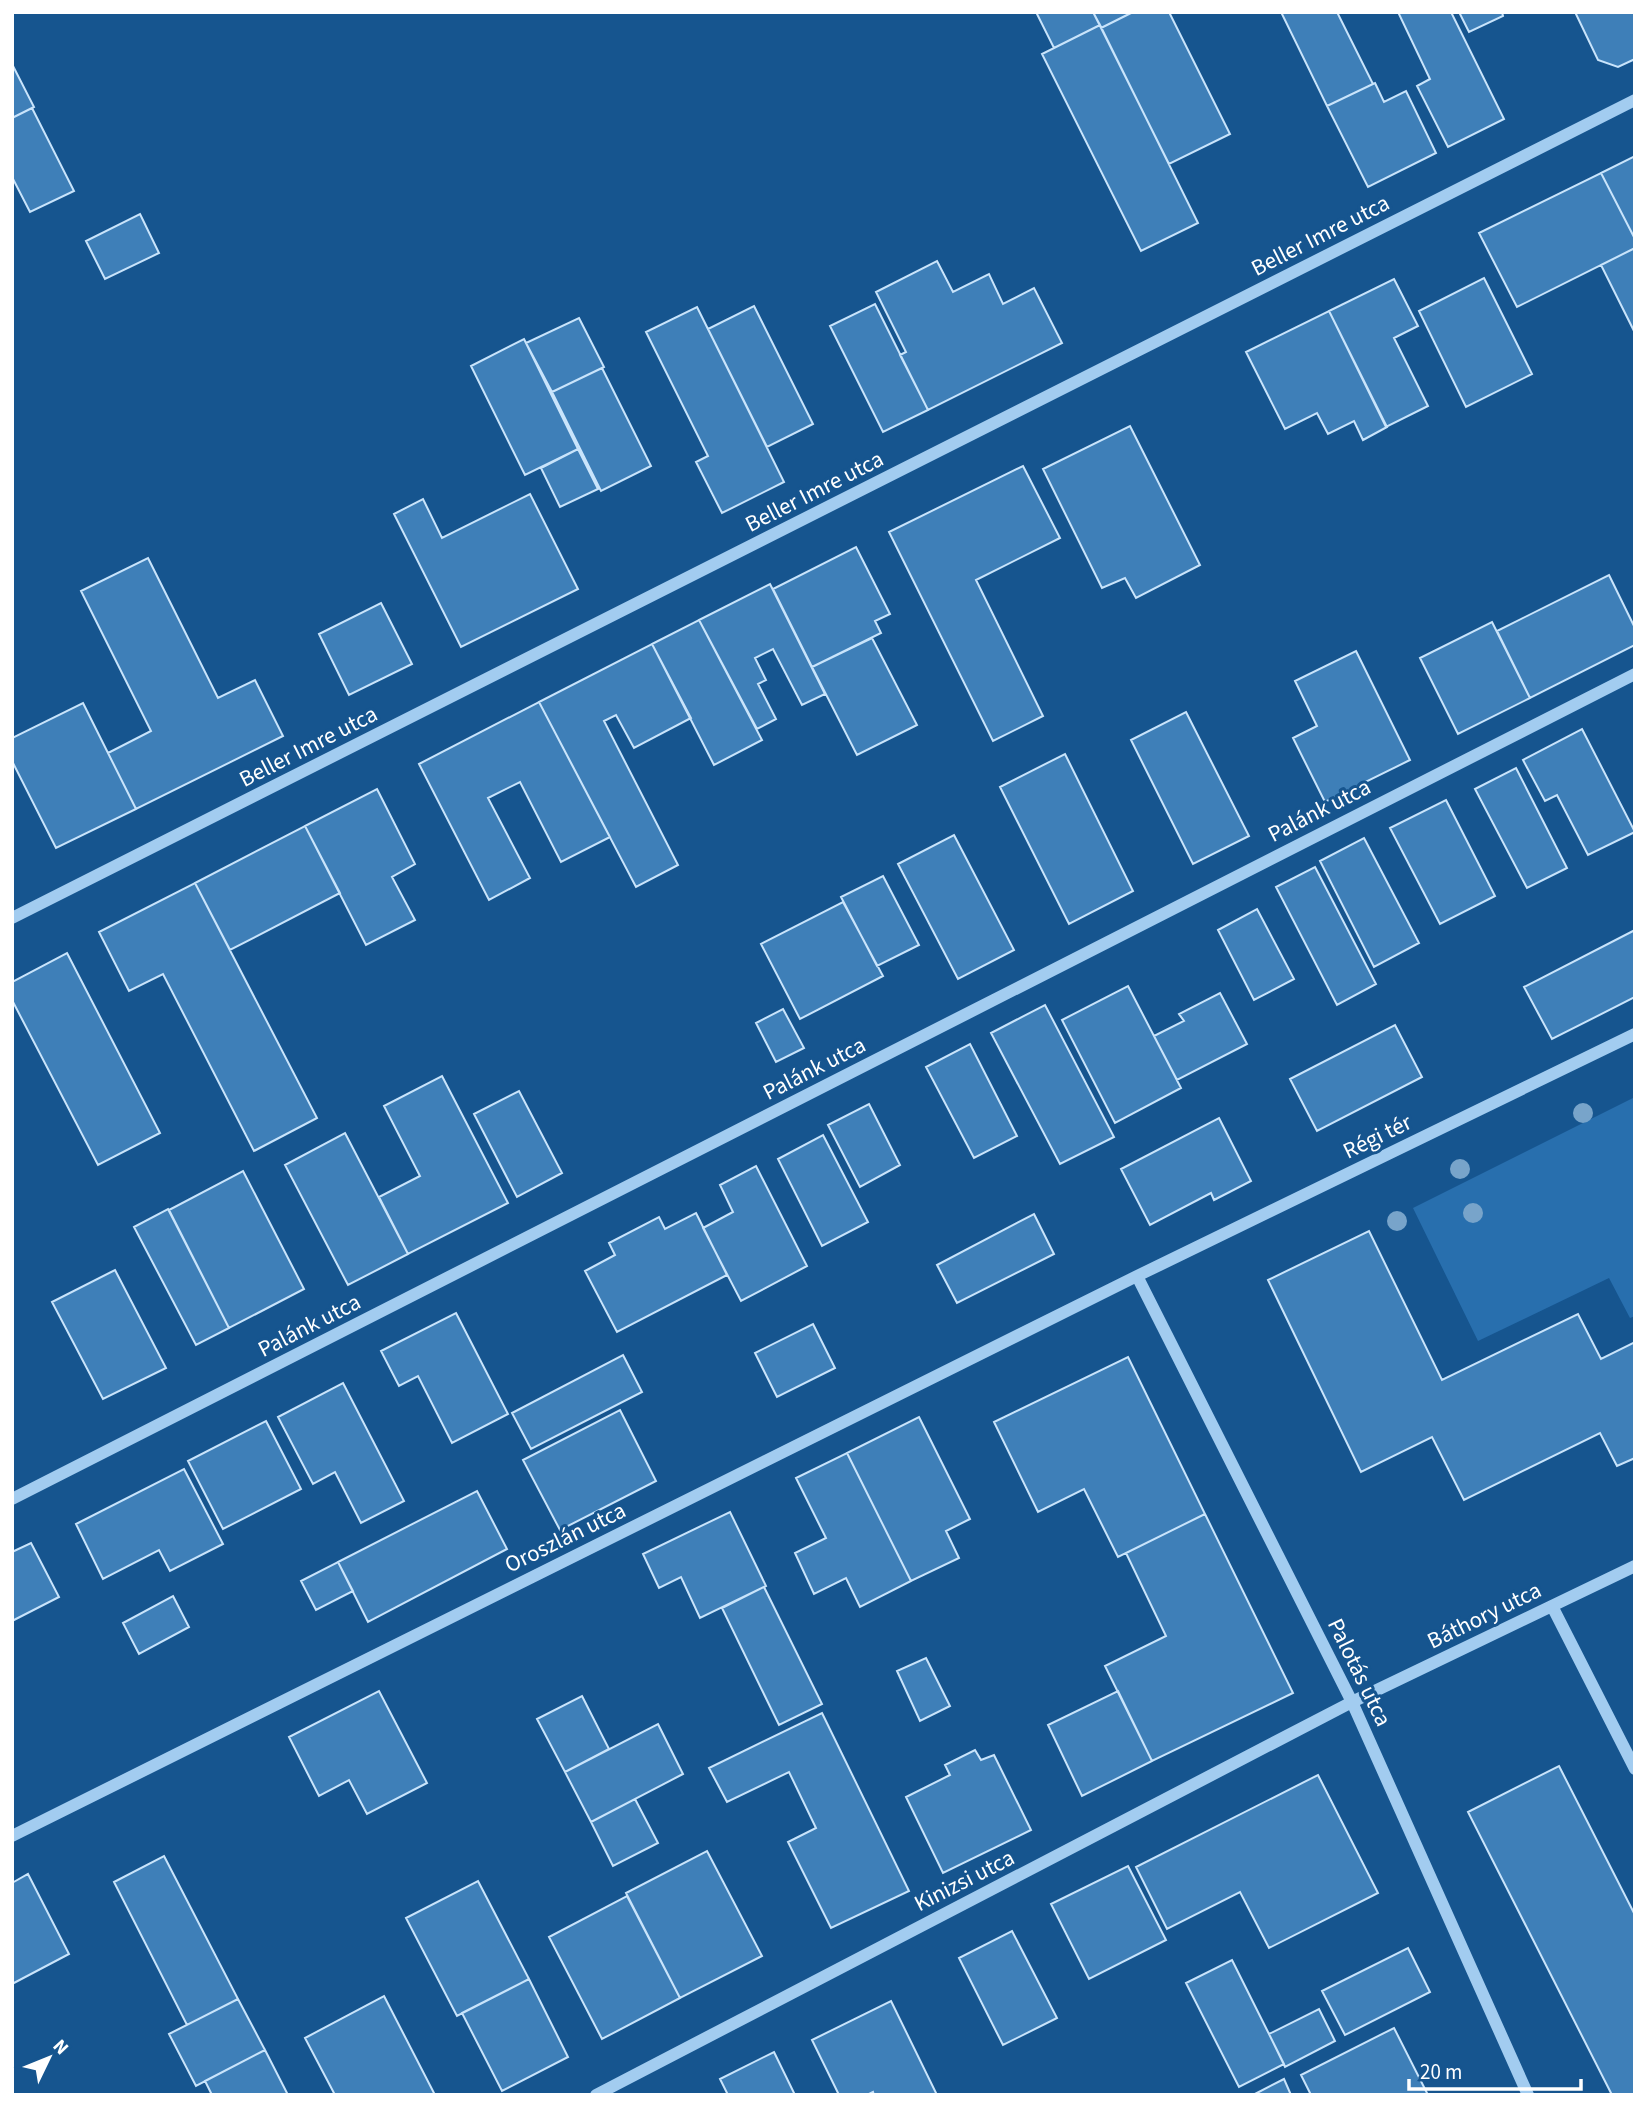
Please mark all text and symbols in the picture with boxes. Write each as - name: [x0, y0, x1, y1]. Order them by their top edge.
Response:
- street label: Beller Imre utca: [1245, 186, 1395, 285]
- street label: Beller Imre utca: [739, 442, 889, 541]
- street label: Beller Imre utca: [233, 697, 383, 796]
- street label: Palánk utca: [1262, 770, 1376, 850]
- street label: Palánk utca: [757, 1028, 871, 1108]
- street label: Régi tér: [1337, 1105, 1418, 1167]
- street label: Palánk utca: [252, 1285, 366, 1365]
- street label: Oroszlán utca: [499, 1494, 631, 1581]
- street label: Báthory utca: [1422, 1574, 1547, 1657]
- street label: Palotás utca: [1319, 1613, 1400, 1732]
- street label: Kinizsi utca: [908, 1841, 1020, 1920]
- north arrow: [14, 2023, 84, 2093]
- text: N: [46, 2034, 75, 2061]
- scale bar: [1409, 2048, 1580, 2092]
- text: 20 m: [1420, 2057, 1462, 2087]

